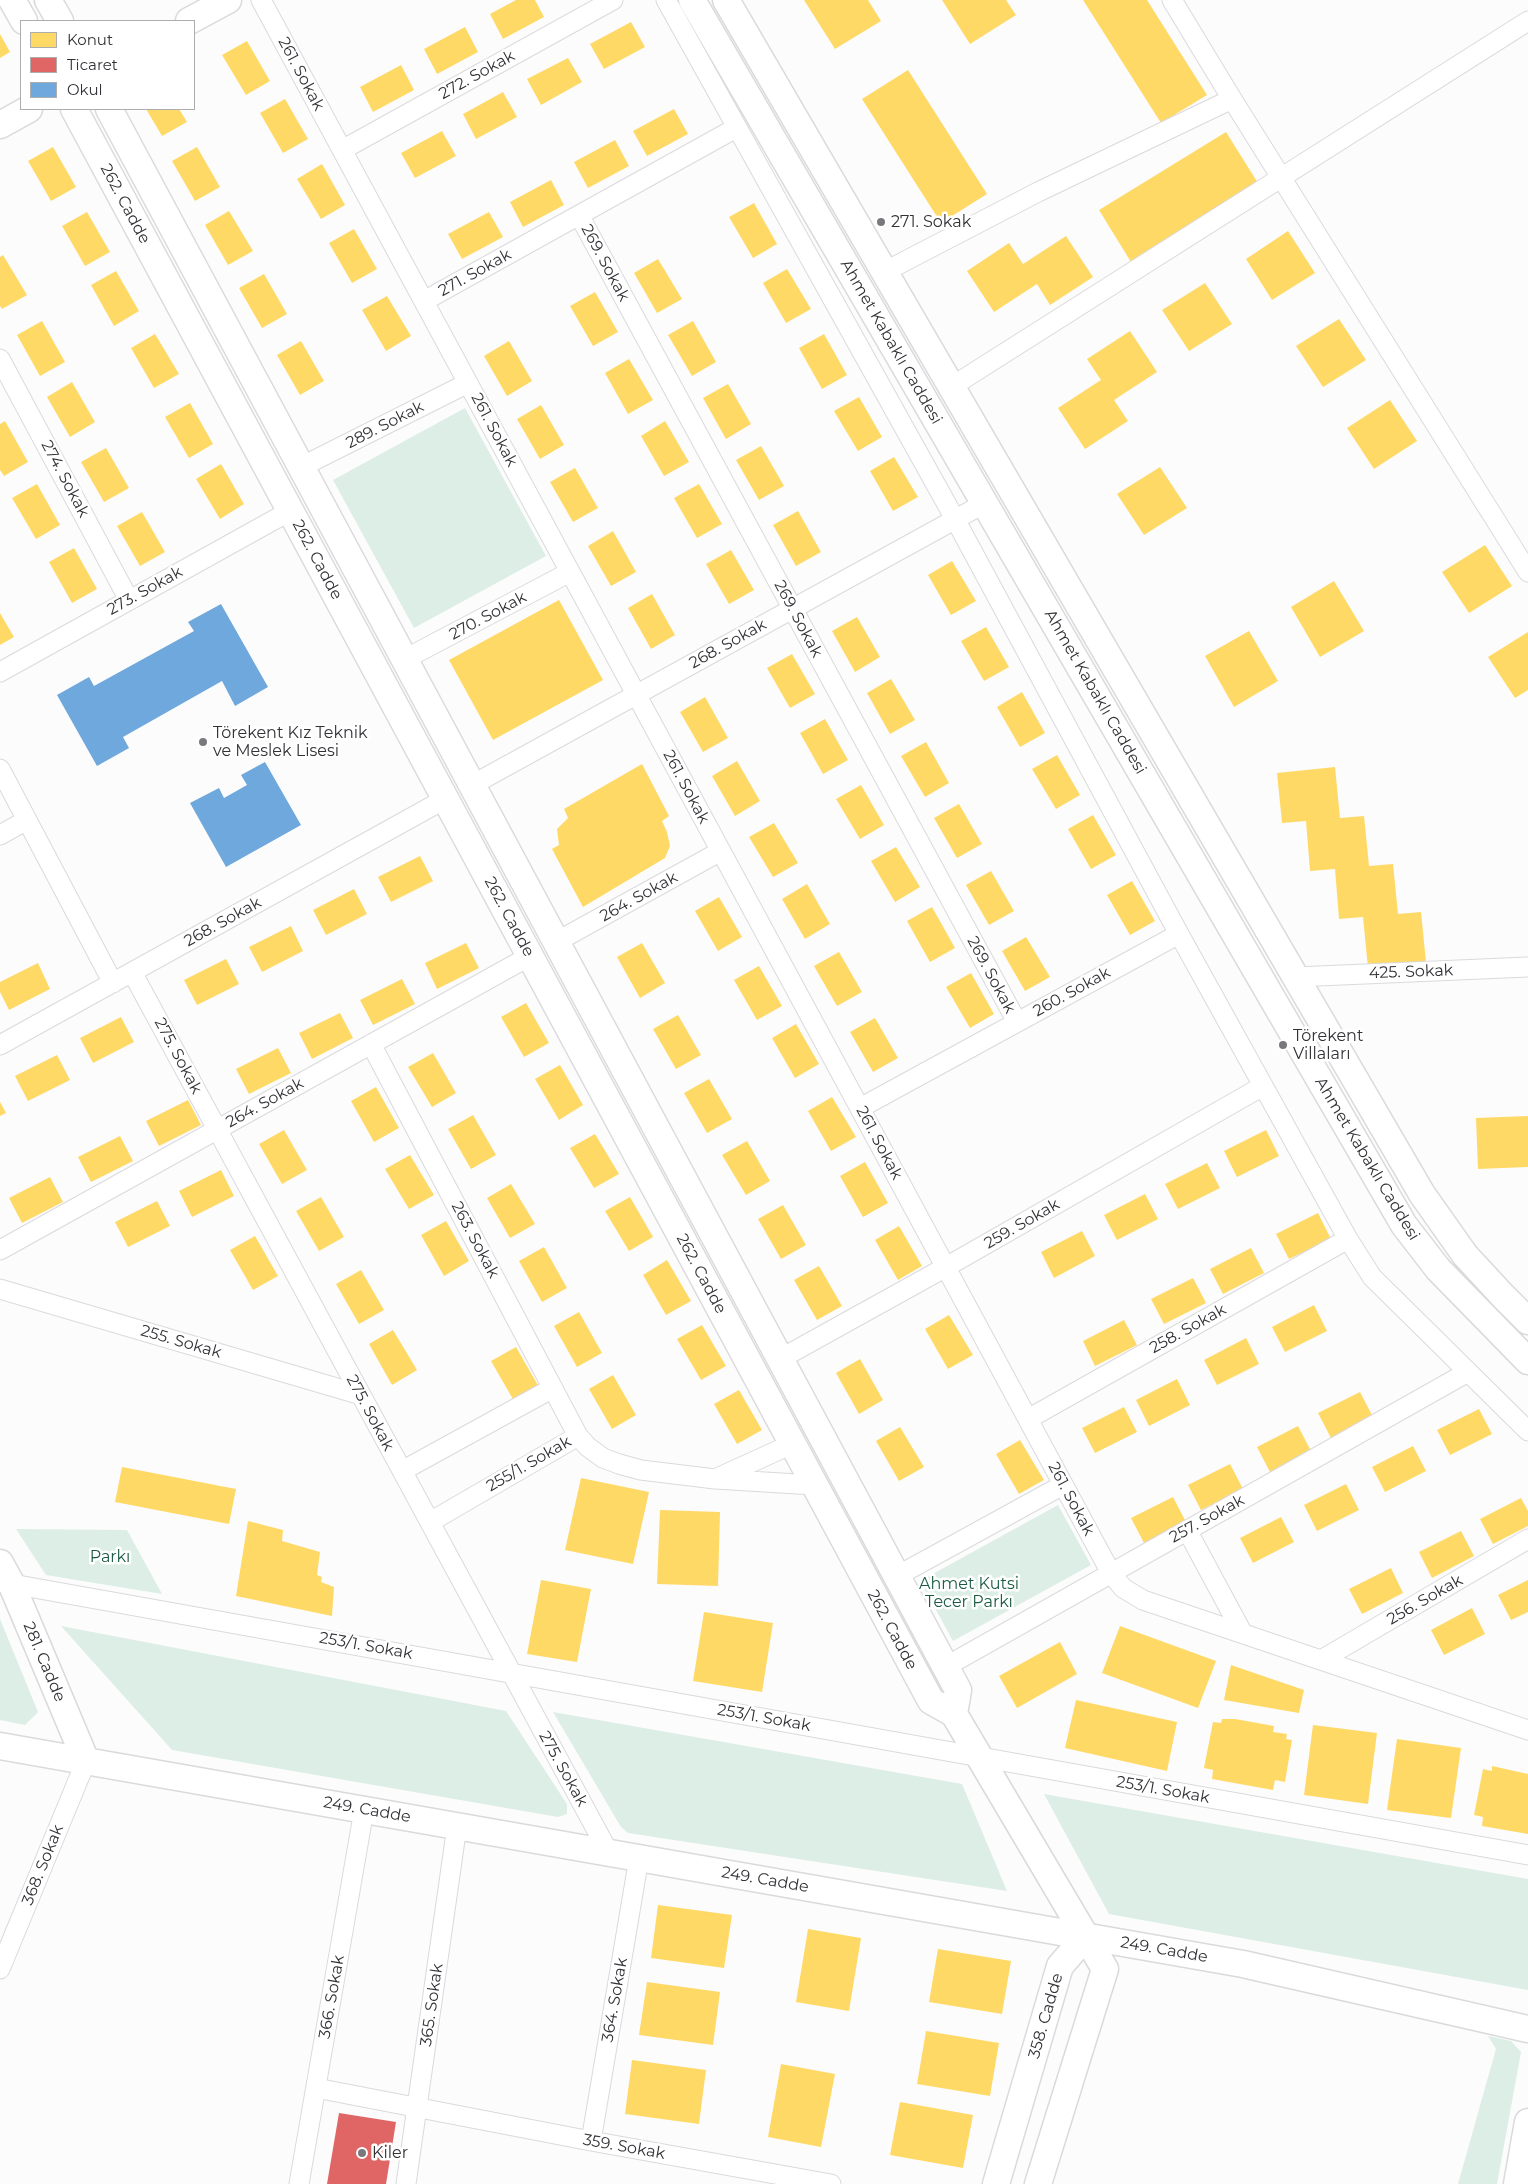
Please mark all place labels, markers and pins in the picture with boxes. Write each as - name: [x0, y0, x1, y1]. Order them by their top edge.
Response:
- place label: 271. Sokak: [891, 212, 971, 232]
- marker: 271. Sokak: [875, 216, 887, 228]
- place label: Törekent Kız Teknik ve Meslek Lisesi: [213, 723, 368, 761]
- marker: Törekent Kız Teknik ve Meslek Lisesi: [197, 736, 209, 748]
- place label: Törekent Villaları: [1293, 1026, 1363, 1064]
- marker: Törekent Villaları: [1277, 1039, 1289, 1051]
- place label: Kiler: [372, 2143, 408, 2163]
- marker: Kiler: [356, 2147, 368, 2159]

